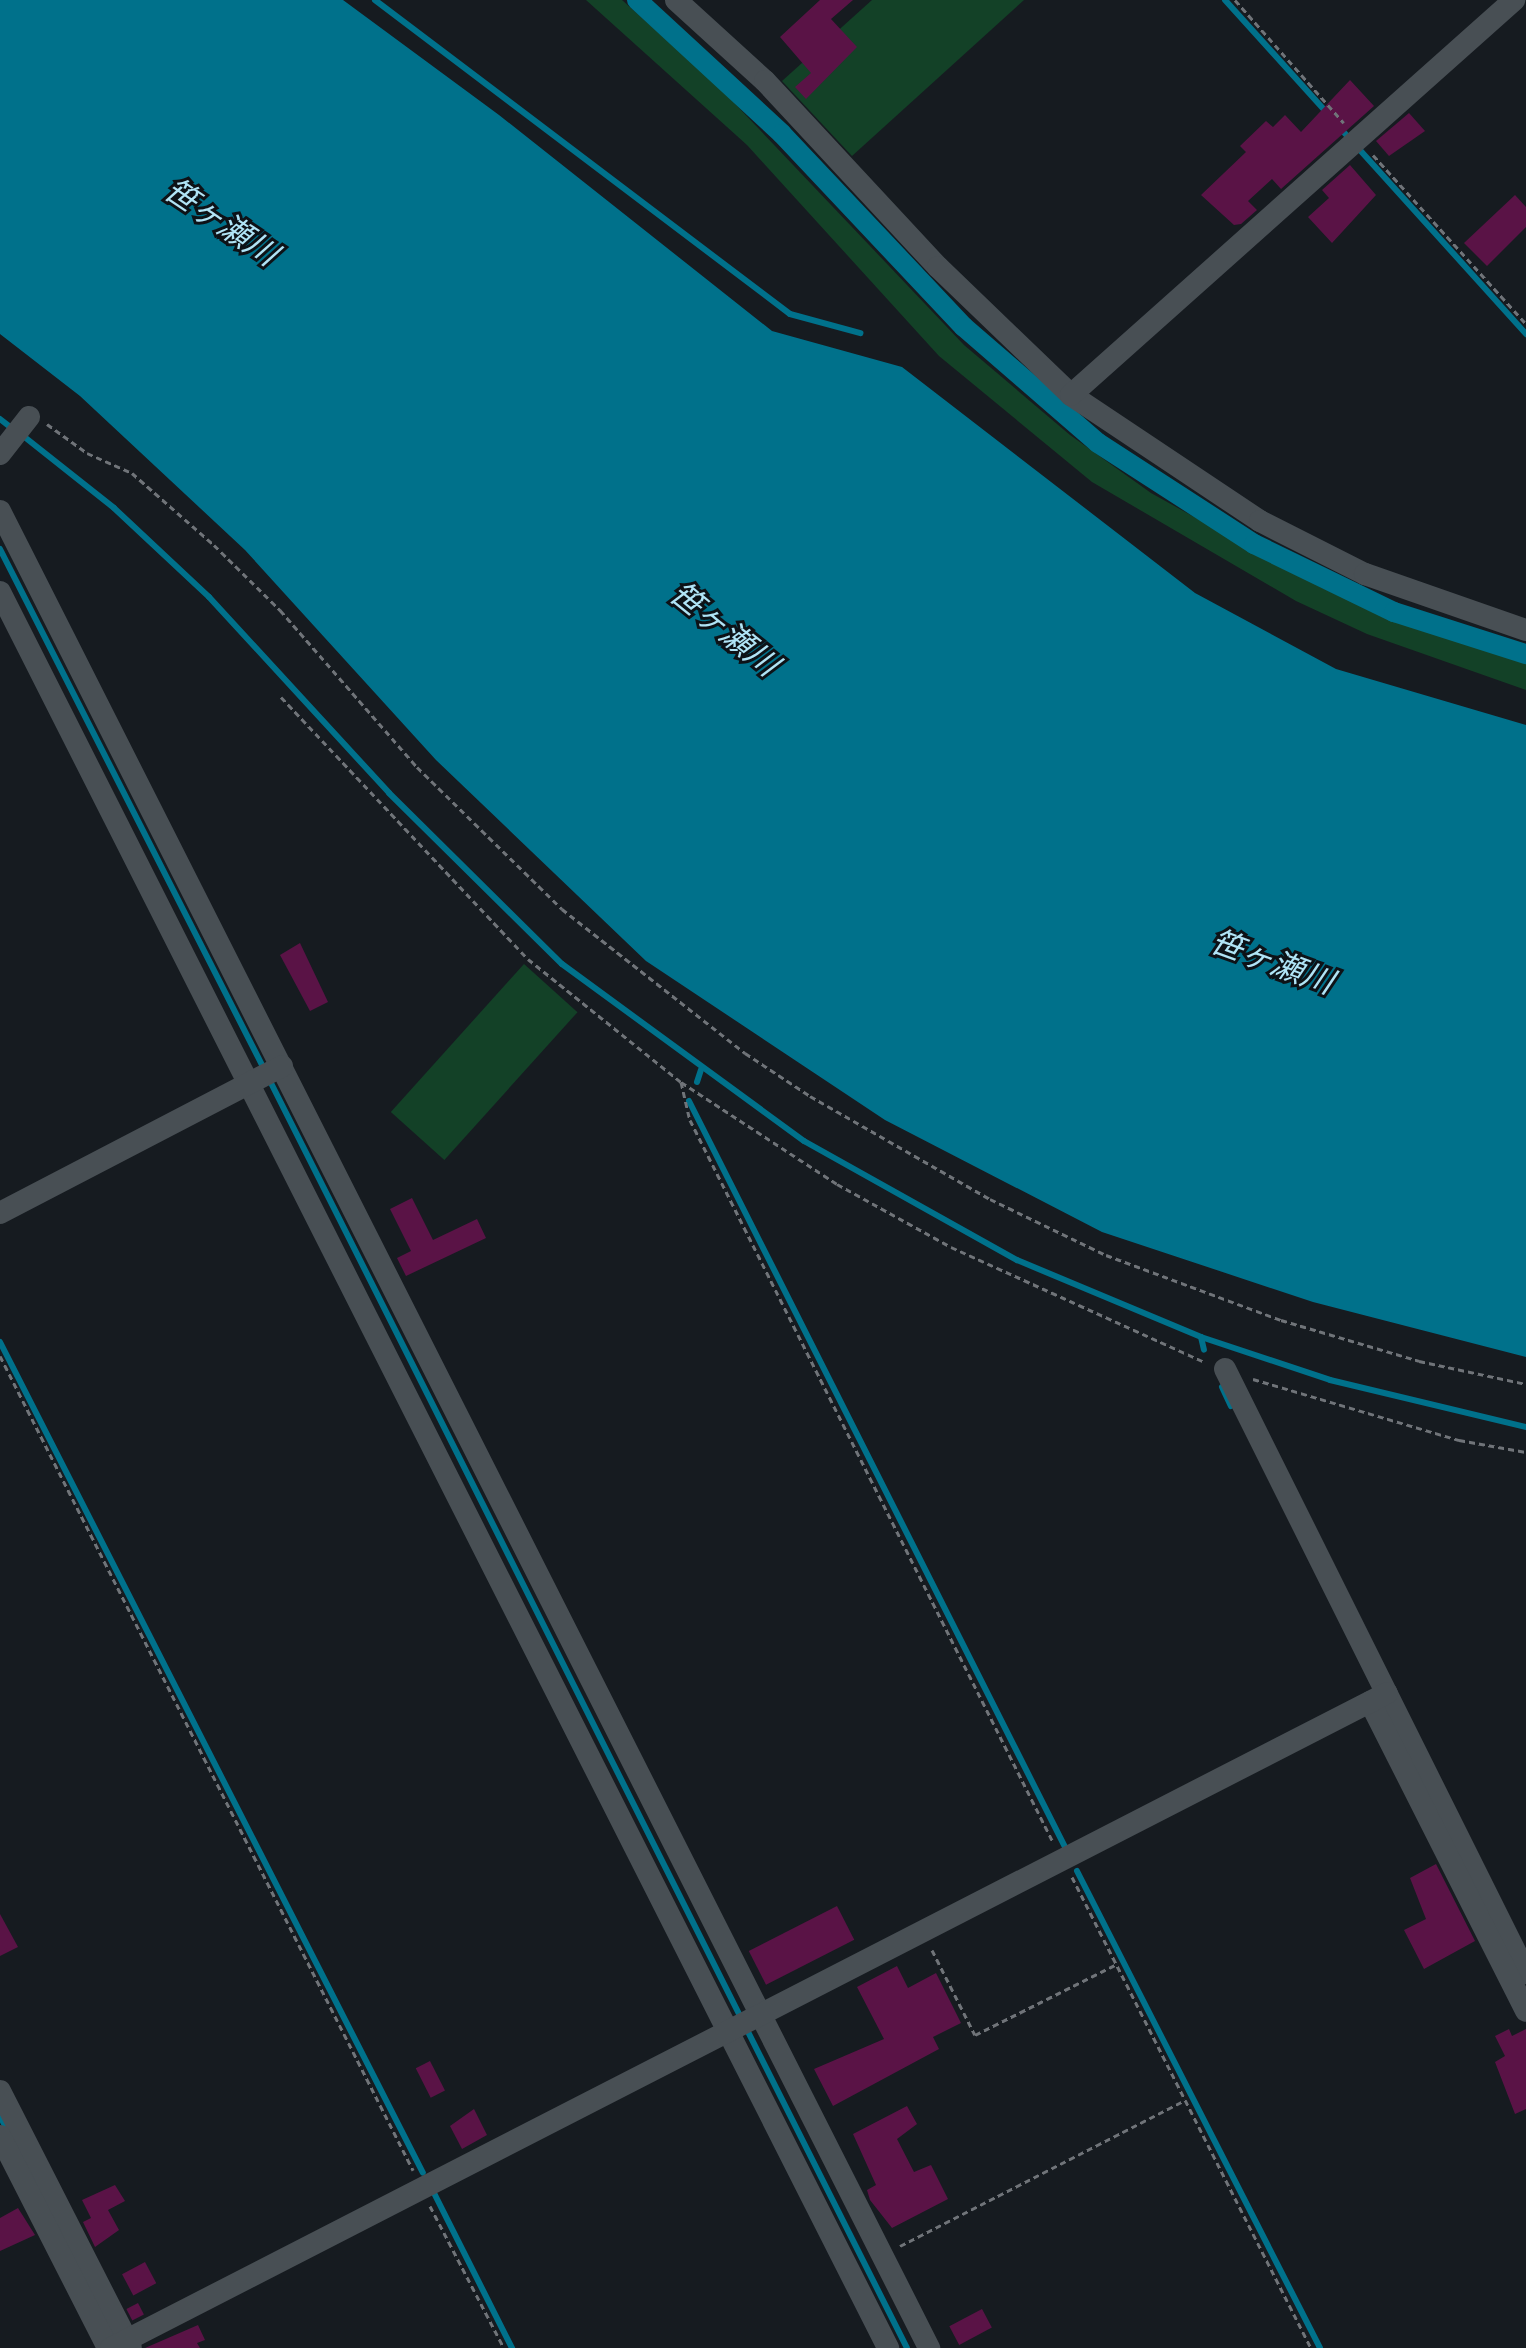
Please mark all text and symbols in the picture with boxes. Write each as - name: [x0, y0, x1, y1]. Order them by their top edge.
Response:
- water label: 笹ヶ瀬川: [157, 170, 285, 274]
- water label: 笹ヶ瀬川: [662, 574, 786, 684]
- water label: 笹ヶ瀬川: [1205, 922, 1339, 1002]

